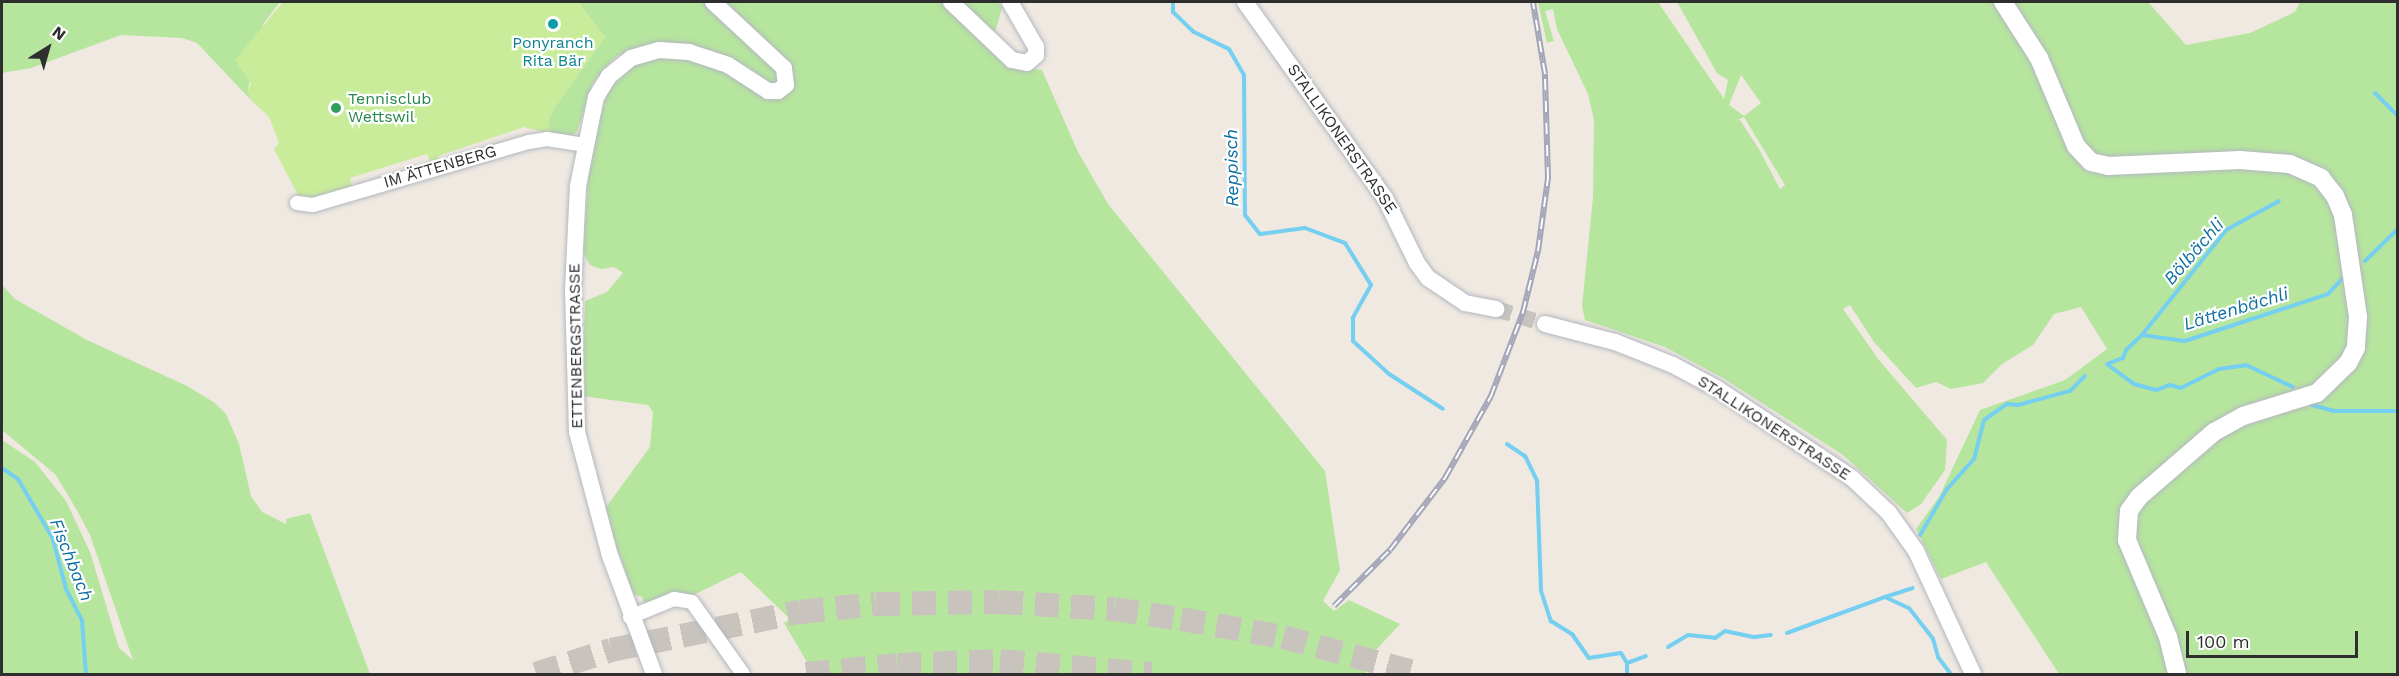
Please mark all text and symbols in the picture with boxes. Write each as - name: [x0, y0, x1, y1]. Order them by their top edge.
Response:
- marker: Ponyranch Rita Bär: [546, 17, 560, 31]
- north arrow: [18, 18, 78, 78]
- text: N: [49, 22, 70, 44]
- place label: Ponyranch Rita Bär: [512, 33, 594, 71]
- street label: STALLIKONERSTRASSE: [1283, 60, 1401, 218]
- place label: Tennisclub Wettswil: [348, 89, 431, 127]
- marker: Tennisclub Wettswil: [329, 101, 343, 115]
- water label: Reppisch: [1221, 129, 1243, 207]
- street label: IM ÄTTENBERG: [381, 142, 499, 192]
- water label: Bölbächli: [2159, 215, 2229, 289]
- street label: ETTENBERGSTRASSE: [565, 263, 587, 429]
- water label: Lättenbächli: [2181, 283, 2291, 335]
- street label: STALLIKONERSTRASSE: [1694, 371, 1854, 485]
- water label: Fischbach: [45, 515, 97, 605]
- scale bar: [2189, 619, 2362, 657]
- text: 100 m: [2197, 631, 2250, 652]

